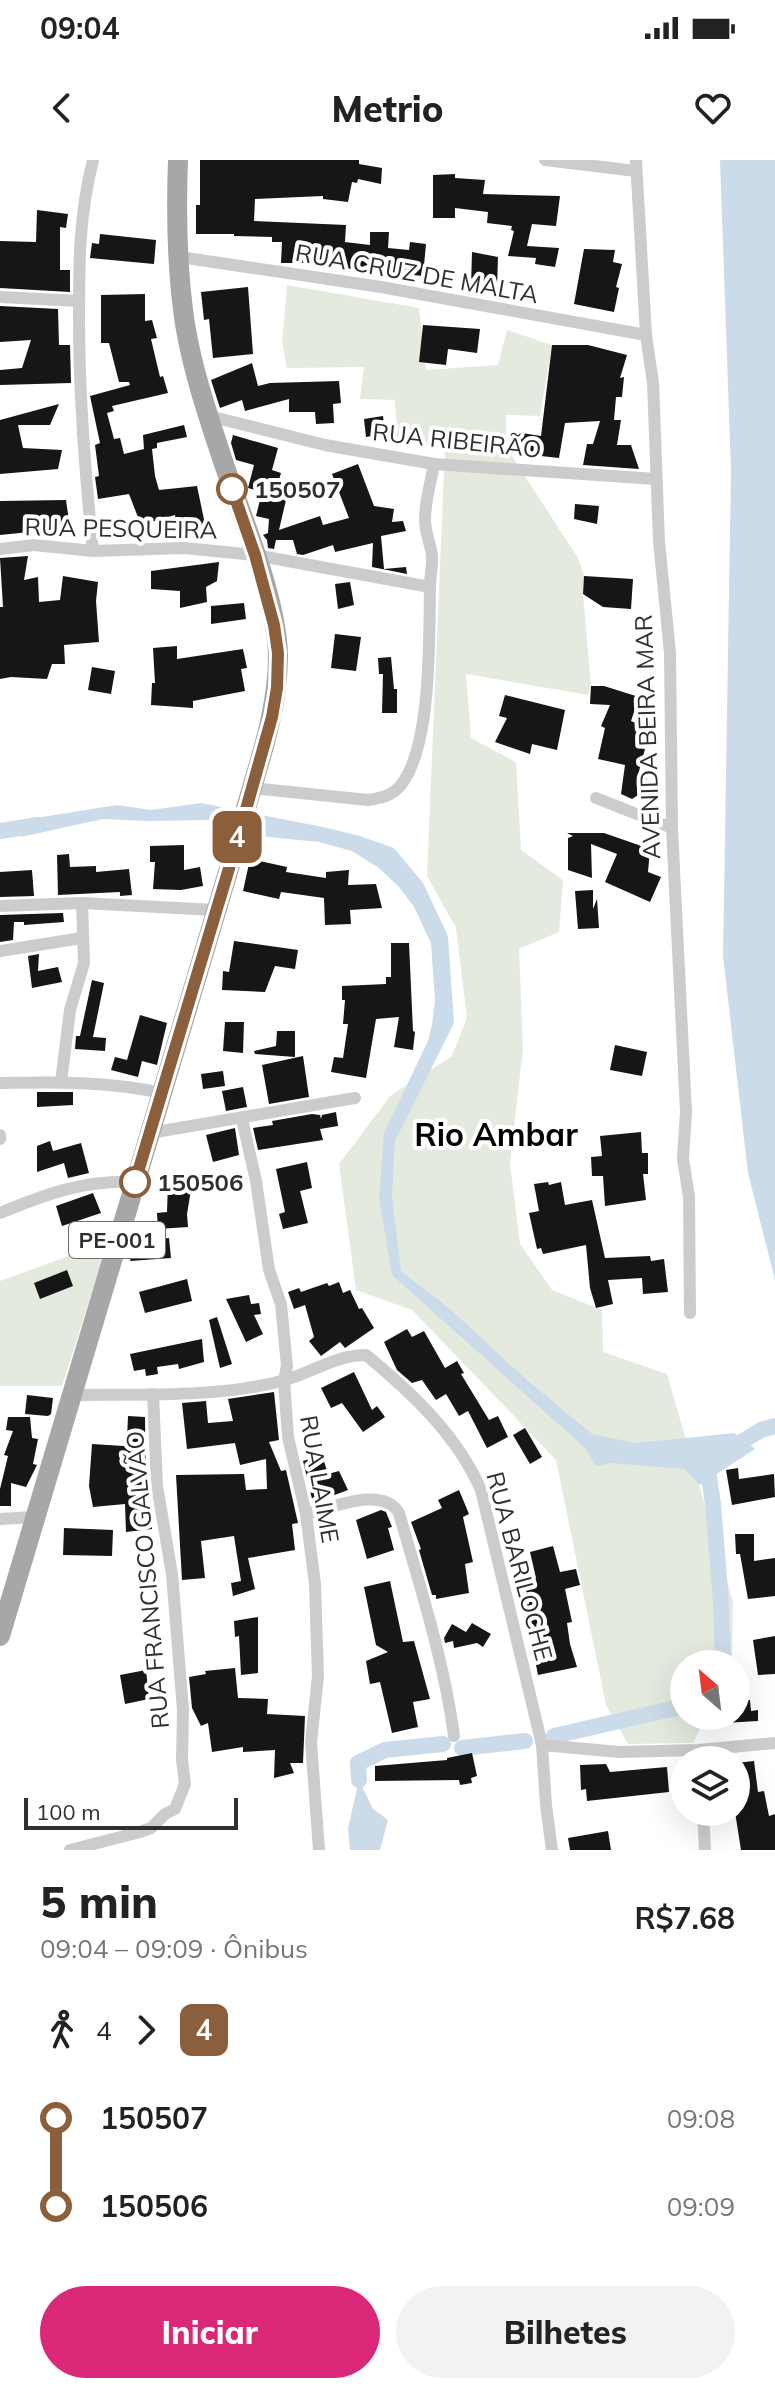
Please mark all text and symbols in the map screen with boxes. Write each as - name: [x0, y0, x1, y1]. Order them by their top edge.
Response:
- text: 09:04: [40, 9, 119, 47]
- icon: back: [40, 86, 84, 130]
- text: Metrio: [332, 86, 443, 131]
- icon: heart: [691, 86, 735, 130]
- street label: RUA CRUZ DE MALTA: [293, 237, 541, 309]
- street label: RUA RIBEIRÃO: [371, 416, 543, 464]
- marker: 150507: [217, 474, 247, 504]
- place label: 150507: [254, 474, 340, 504]
- street label: RUA PESQUEIRA: [24, 511, 218, 545]
- street label: AVENIDA BEIRA MAR: [628, 614, 666, 860]
- line badge: 4: [211, 811, 263, 863]
- text: 4: [229, 819, 245, 854]
- district label: Rio Ambar: [414, 1114, 578, 1154]
- marker: 150506: [120, 1167, 150, 1197]
- place label: 150506: [157, 1167, 243, 1197]
- road number: PE-001: [69, 1222, 165, 1258]
- street label: RUA LAIME: [294, 1413, 346, 1545]
- street label: RUA FRANCISCO GALVÃO: [119, 1430, 175, 1730]
- street label: RUA BARILOCHE: [480, 1468, 560, 1664]
- north arrow: [670, 1650, 750, 1730]
- map controls: [670, 1650, 750, 1826]
- button: layers: [670, 1746, 750, 1826]
- scale bar: [24, 1794, 238, 1830]
- text: 100 m: [36, 1798, 101, 1826]
- text: 5 min: [40, 1874, 158, 1929]
- text: R$7.68: [635, 1899, 735, 1937]
- text: 09:04 – 09:09 · Ônibus: [40, 1932, 308, 1965]
- icon: walk: [40, 2008, 84, 2052]
- icon: forward: [124, 2008, 168, 2052]
- text: 4: [196, 2012, 212, 2047]
- text: 4: [96, 2014, 112, 2047]
- text: 150507: [100, 2099, 208, 2137]
- text: 09:08: [667, 2102, 735, 2135]
- text: 150506: [100, 2187, 208, 2225]
- text: 09:09: [667, 2190, 735, 2223]
- button: Iniciar: [40, 2286, 380, 2378]
- button: Bilhetes: [396, 2286, 735, 2378]

